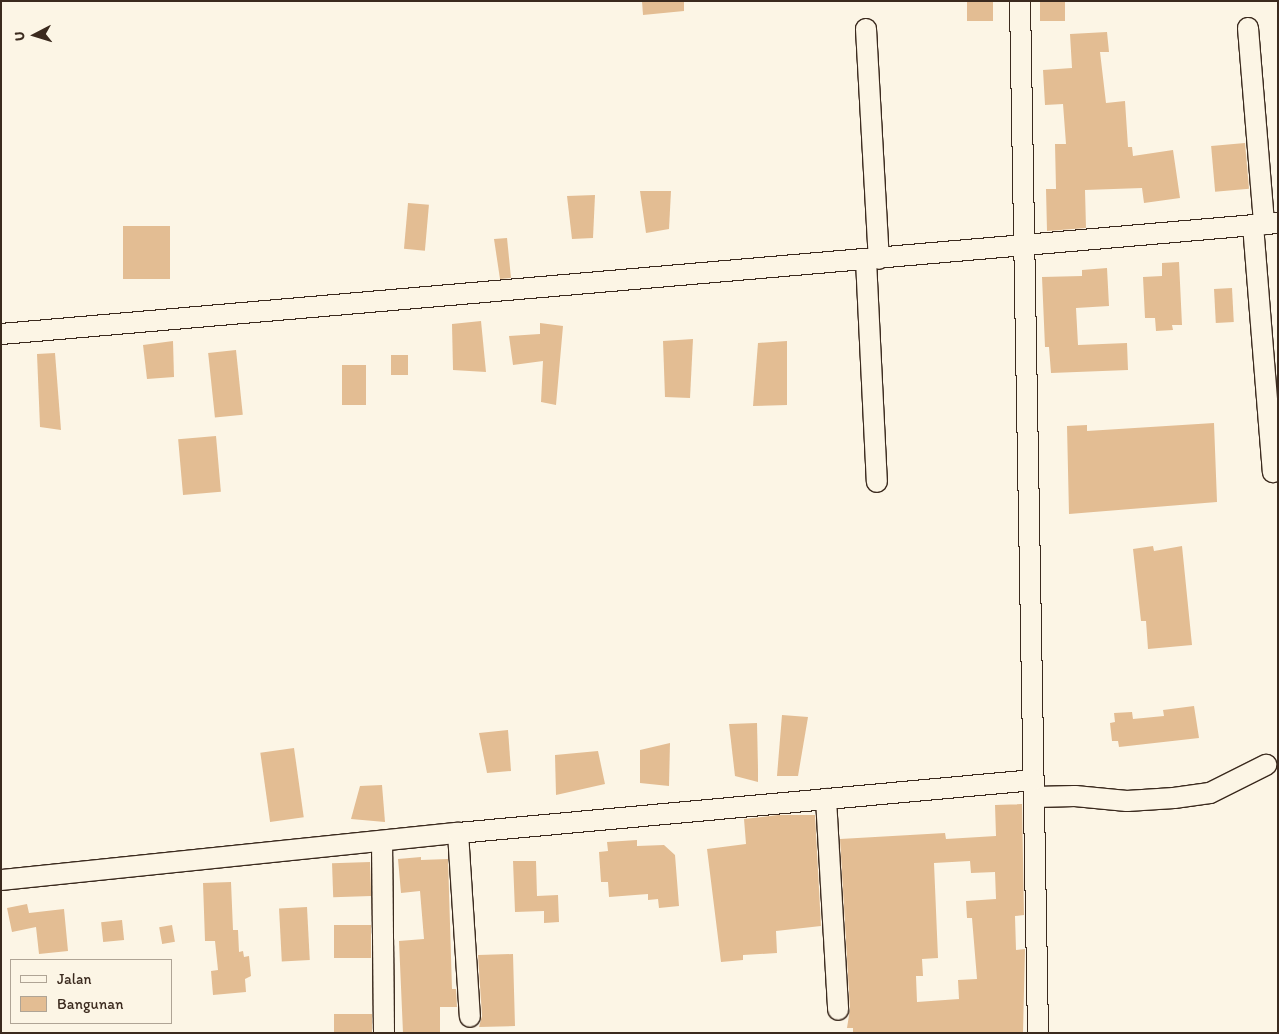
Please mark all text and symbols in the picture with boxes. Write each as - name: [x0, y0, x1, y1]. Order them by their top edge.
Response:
- north arrow: [10, 10, 60, 60]
- text: U: [11, 31, 28, 42]
- legend: [10, 959, 172, 1024]
- text: Jalan: [57, 970, 91, 988]
- text: Bangunan: [57, 995, 124, 1013]

